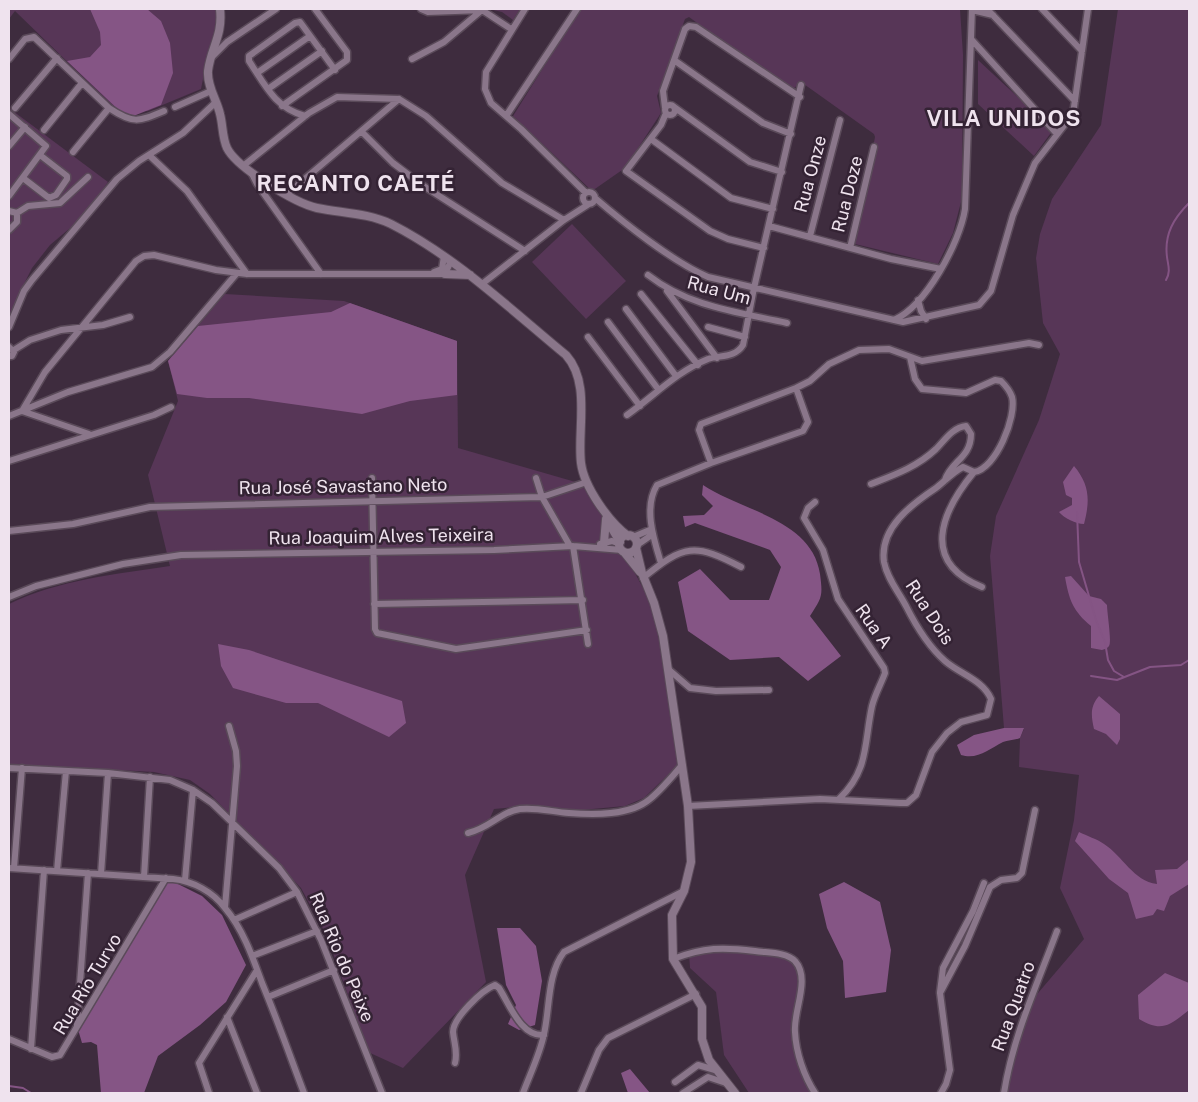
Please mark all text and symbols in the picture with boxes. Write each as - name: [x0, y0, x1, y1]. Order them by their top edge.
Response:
- district label: VILA UNIDOS: [927, 105, 1082, 131]
- street label: Rua Onze: [790, 133, 830, 215]
- street label: Rua Doze: [827, 154, 867, 234]
- district label: RECANTO CAETÉ: [256, 170, 456, 196]
- street label: Rua Um: [685, 271, 753, 309]
- street label: Rua José Savastano Neto: [239, 474, 447, 498]
- street label: Rua Joaquim Alves Teixeira: [268, 524, 494, 548]
- street label: Rua Dois: [901, 576, 959, 648]
- street label: Rua A: [851, 600, 897, 653]
- street label: Rua Rio do Peixe: [305, 889, 379, 1025]
- street label: Rua Rio Turvo: [49, 930, 125, 1038]
- street label: Rua Quatro: [987, 958, 1039, 1054]

